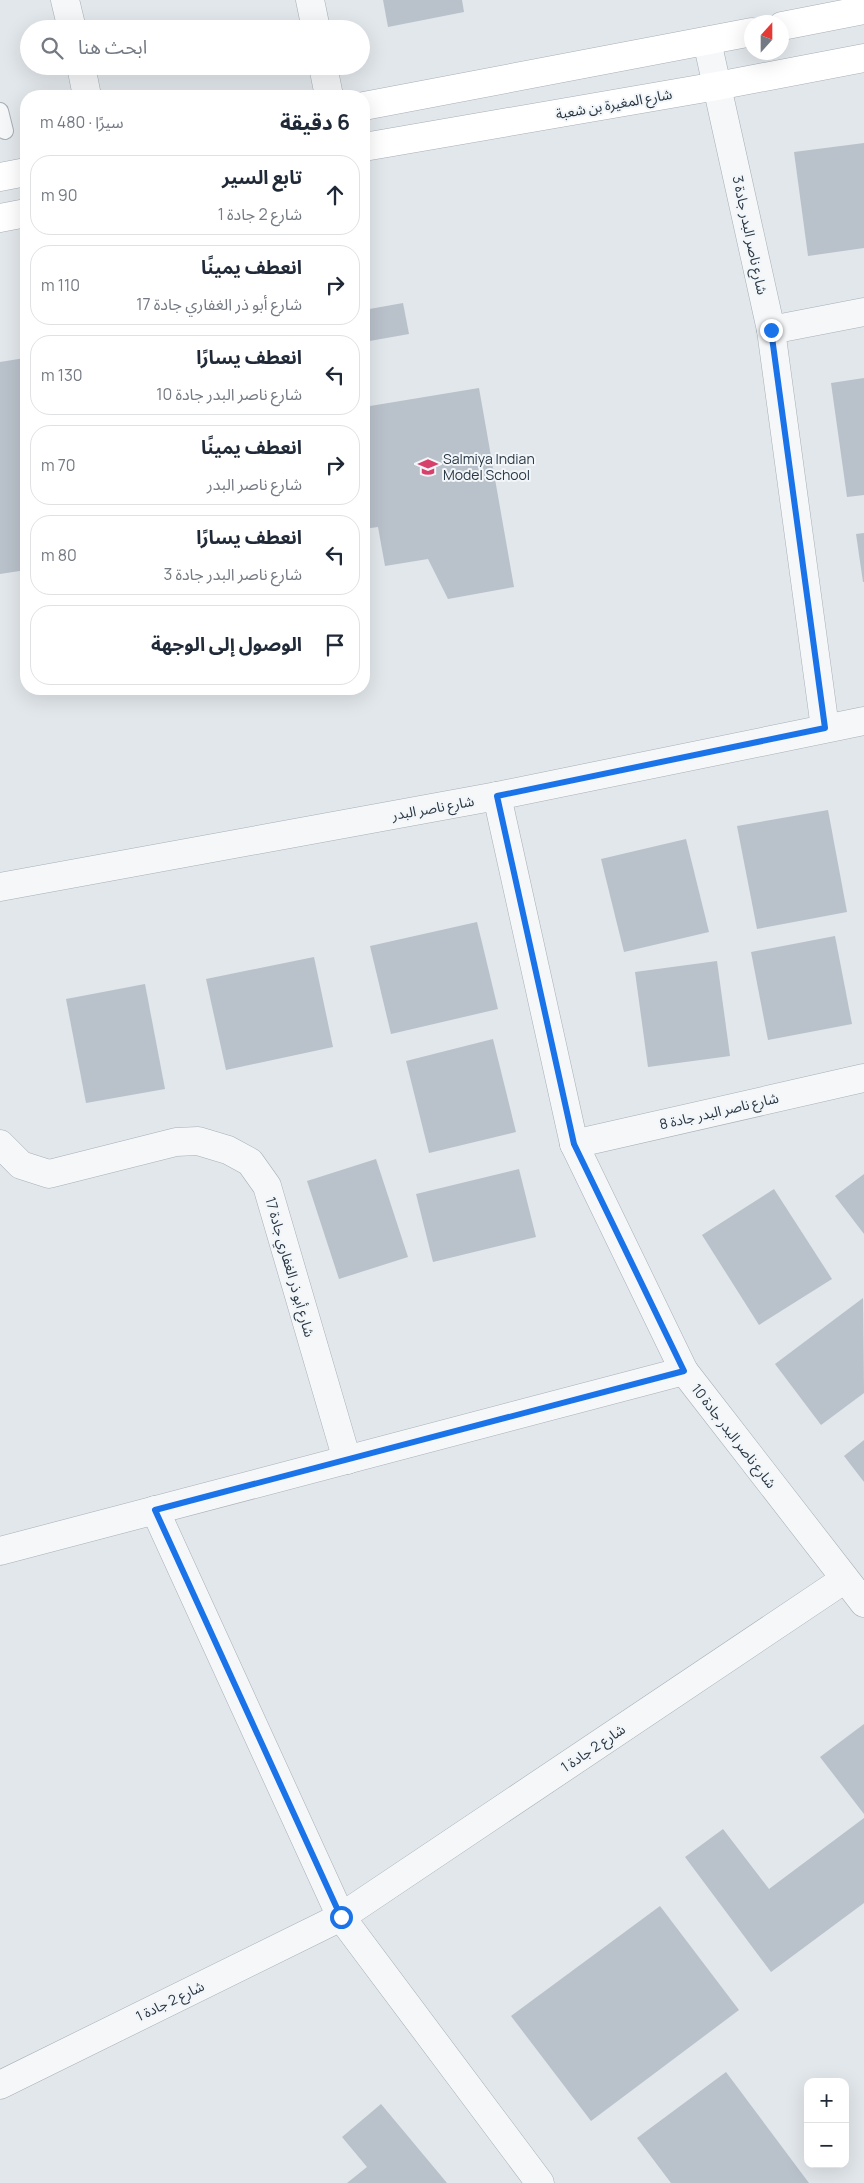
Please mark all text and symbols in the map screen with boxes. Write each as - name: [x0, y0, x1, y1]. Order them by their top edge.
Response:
- north arrow: [744, 15, 789, 60]
- search box: [20, 20, 370, 75]
- icon: search: [38, 34, 66, 62]
- text: ابحث هنا: [78, 34, 147, 60]
- street label: شارع المغيرة بن شعبة: [554, 84, 674, 125]
- text: 6 دقيقة: [280, 108, 350, 136]
- text: سيرًا · 480 m: [40, 111, 124, 133]
- text: تابع السير: [222, 164, 302, 190]
- street label: شارع ناصر البدر جادة 3: [727, 174, 772, 297]
- icon: ahead: [321, 181, 349, 209]
- text: 90 m: [41, 184, 77, 206]
- text: شارع 2 جادة 1: [218, 203, 302, 225]
- text: انعطف يمينًا: [201, 254, 302, 280]
- icon: right: [321, 271, 349, 299]
- text: 110 m: [41, 274, 80, 296]
- text: شارع أبو ذر الغفاري جادة 17: [136, 293, 302, 315]
- route end: [760, 319, 783, 342]
- text: انعطف يسارًا: [196, 344, 302, 370]
- icon: left: [321, 361, 349, 389]
- text: 130 m: [41, 364, 83, 386]
- text: شارع ناصر البدر جادة 10: [156, 383, 302, 405]
- text: انعطف يمينًا: [201, 434, 302, 460]
- place label: Salmiya Indian Model School: [443, 449, 535, 484]
- icon: right: [321, 451, 349, 479]
- text: 70 m: [41, 454, 76, 476]
- school or university icon: Salmiya Indian Model School: [417, 456, 439, 478]
- text: شارع ناصر البدر: [207, 473, 302, 495]
- text: انعطف يسارًا: [196, 524, 302, 550]
- icon: left: [321, 541, 349, 569]
- text: 80 m: [41, 544, 77, 566]
- text: شارع ناصر البدر جادة 3: [163, 563, 302, 585]
- text: الوصول إلى الوجهة: [151, 631, 302, 657]
- icon: arrive: [321, 631, 349, 659]
- street label: شارع ناصر البدر: [389, 791, 476, 826]
- street label: شارع ناصر البدر جادة 8: [657, 1088, 781, 1135]
- street label: شارع أبو ذر الغفاري جادة 17: [259, 1195, 320, 1340]
- street label: شارع ناصر البدر جادة 10: [686, 1380, 781, 1493]
- street label: شارع 2 جادة 1: [557, 1719, 630, 1778]
- route start: [330, 1906, 353, 1929]
- street label: شارع 2 جادة 1: [132, 1976, 208, 2027]
- map controls: [804, 2078, 849, 2168]
- button: +: [804, 2078, 849, 2123]
- button: −: [804, 2123, 849, 2168]

